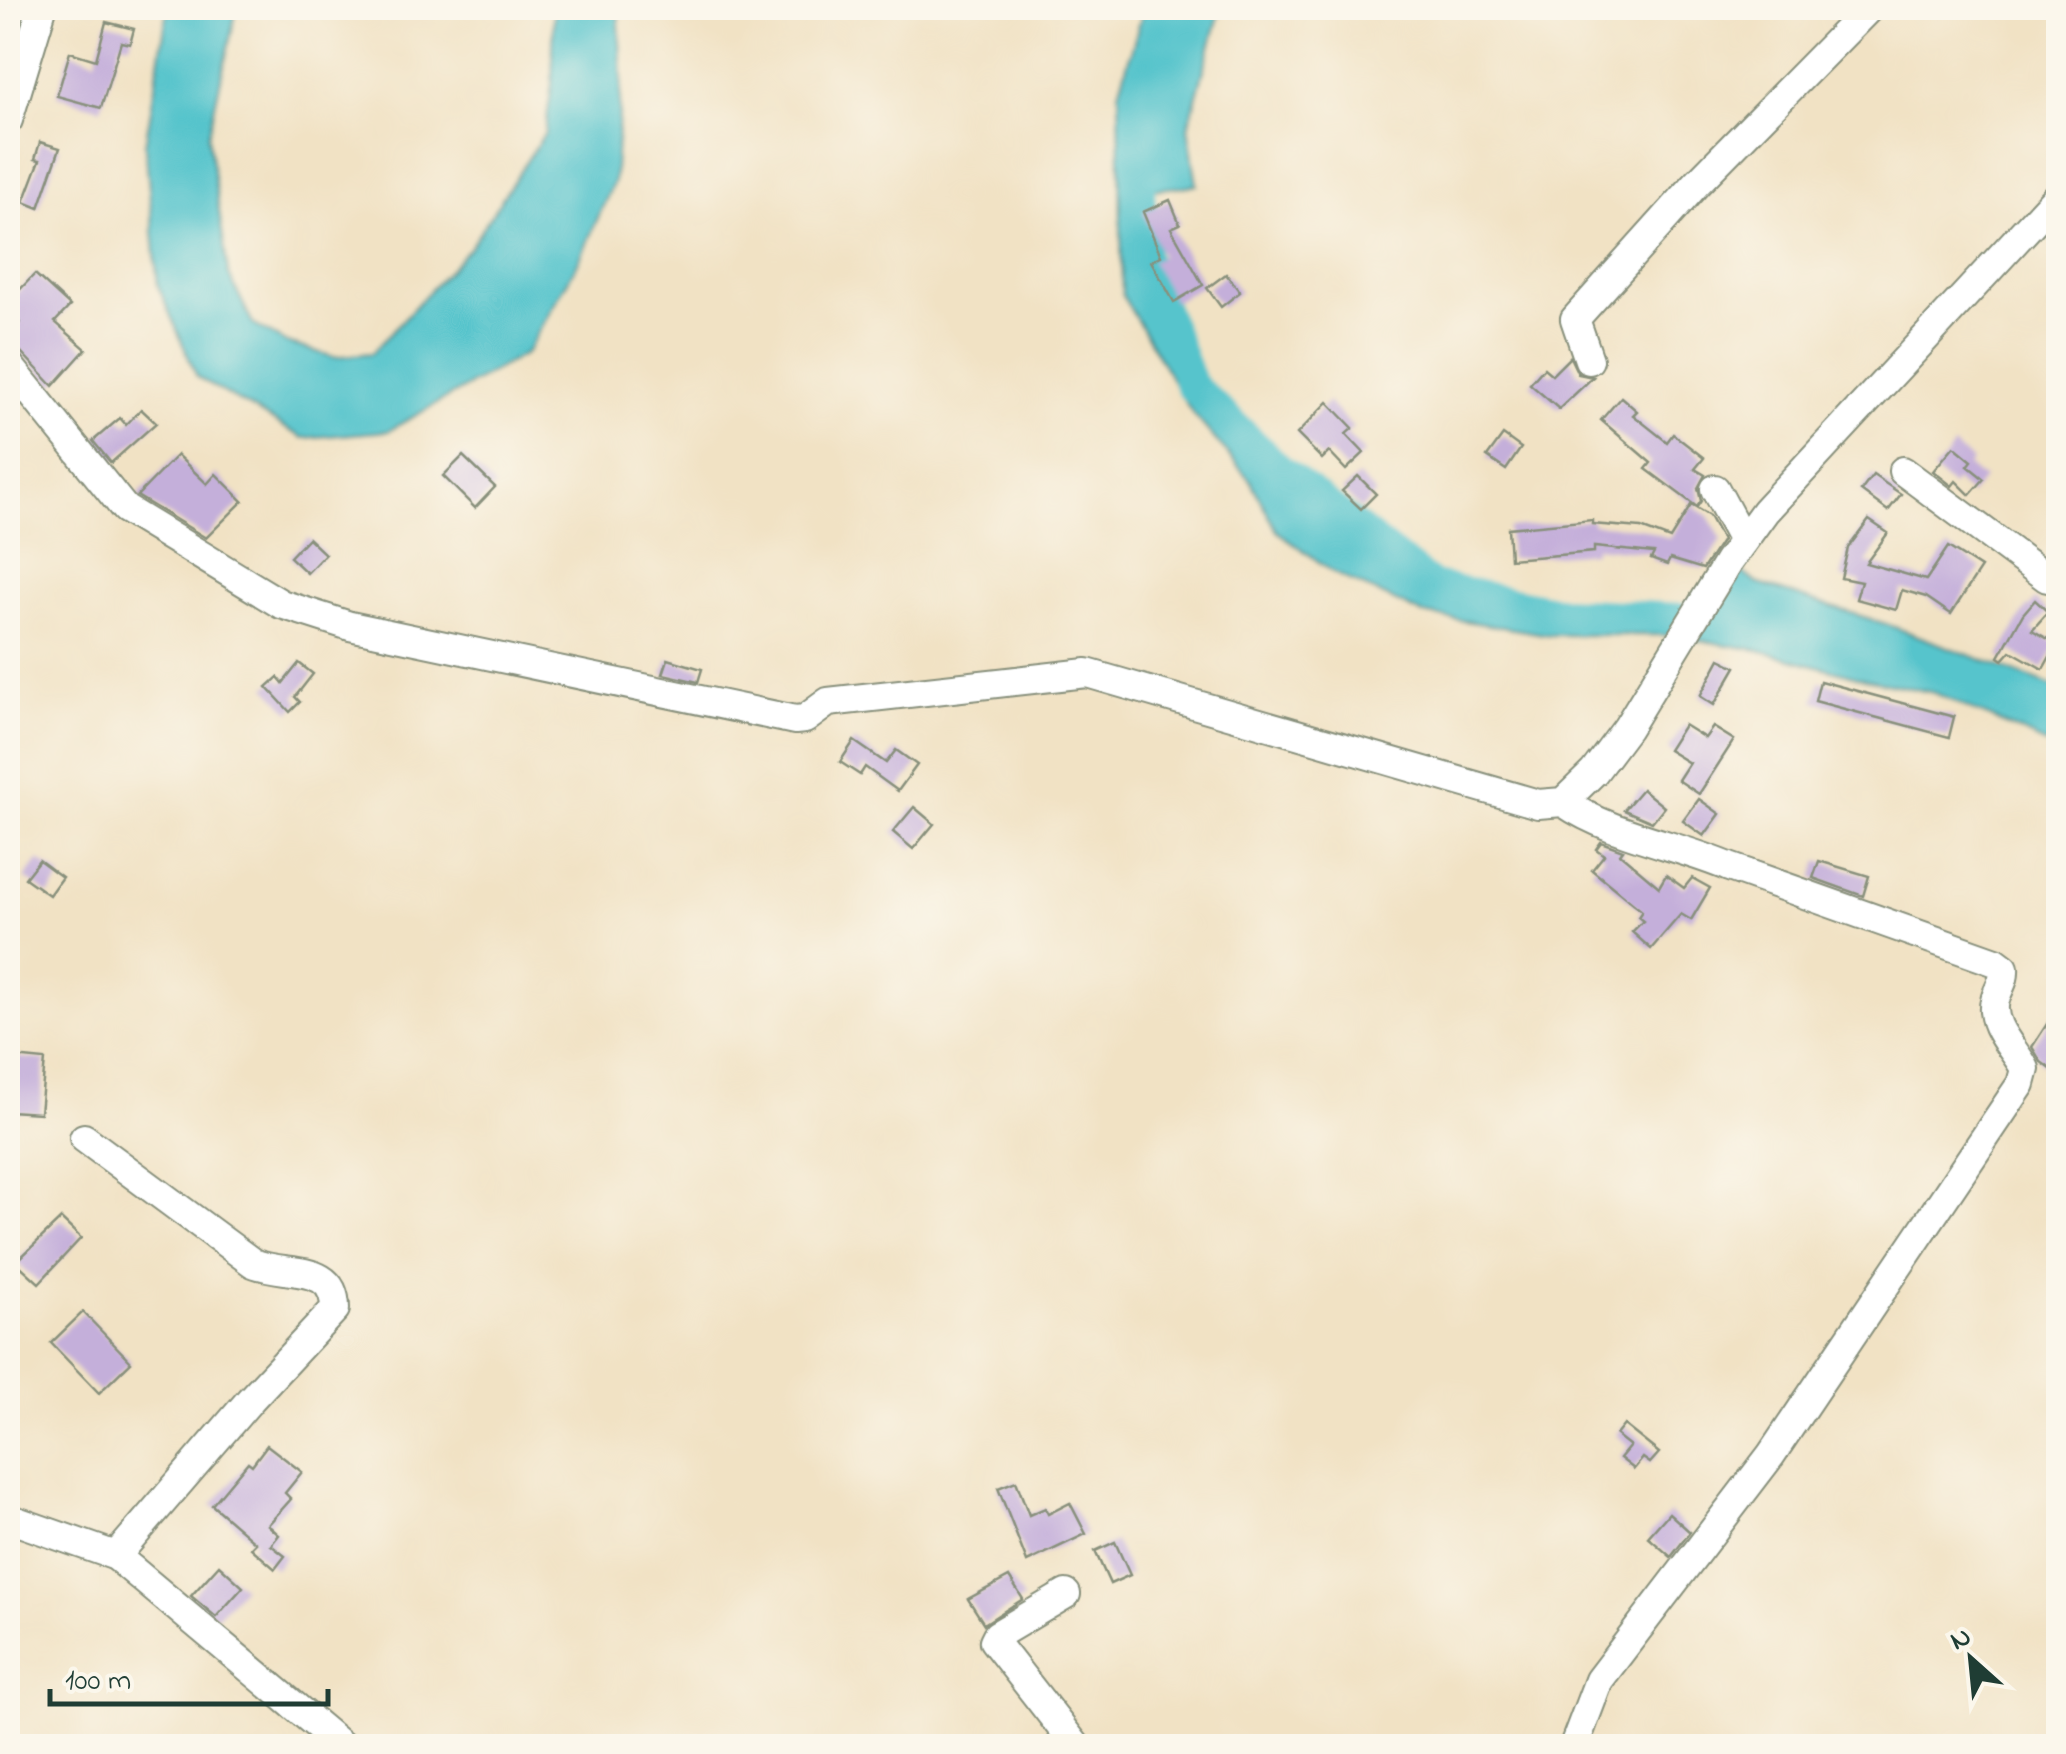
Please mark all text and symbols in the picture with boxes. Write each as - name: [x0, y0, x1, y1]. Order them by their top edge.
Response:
- north arrow: [1921, 1609, 2021, 1709]
- text: N: [1944, 1617, 1979, 1662]
- scale bar: [50, 1644, 328, 1706]
- text: 100 m: [65, 1660, 131, 1704]

